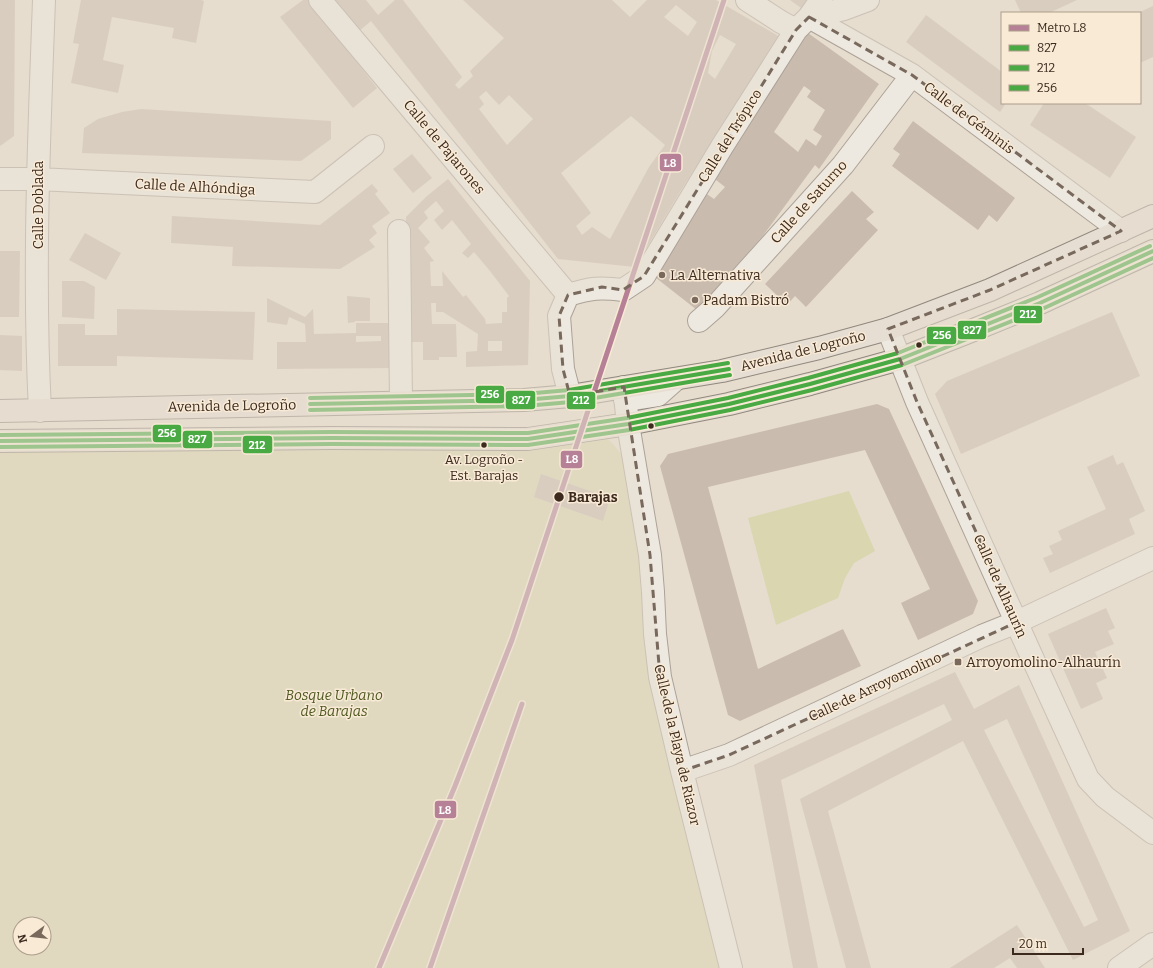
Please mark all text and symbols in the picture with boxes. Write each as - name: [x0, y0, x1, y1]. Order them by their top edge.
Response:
- legend: [1001, 12, 1141, 104]
- text: Metro L8: [1037, 21, 1087, 35]
- text: 827: [1037, 41, 1057, 55]
- text: 212: [1037, 61, 1055, 75]
- street label: Calle de Géminis: [920, 78, 1018, 158]
- text: 256: [1037, 81, 1057, 95]
- street label: Calle del Trópico: [694, 86, 766, 186]
- street label: Calle de Pajarones: [400, 96, 488, 198]
- line badge: L8: [659, 153, 682, 172]
- text: L8: [664, 157, 677, 170]
- street label: Calle de Saturno: [767, 157, 851, 247]
- street label: Calle Doblada: [30, 161, 47, 249]
- street label: Calle de Alhóndiga: [134, 175, 256, 199]
- place label: La Alternativa: [670, 267, 761, 284]
- marker: La Alternativa: [657, 270, 667, 280]
- place label: Padam Bistró: [703, 292, 789, 309]
- marker: Padam Bistró: [690, 295, 700, 305]
- line badge: 212: [1013, 305, 1043, 324]
- text: 212: [1019, 308, 1037, 321]
- line badge: 827: [957, 320, 987, 340]
- text: 827: [963, 324, 981, 337]
- line badge: 256: [926, 326, 957, 345]
- street label: Avenida de Logroño: [739, 327, 867, 375]
- text: 256: [933, 329, 952, 342]
- unlabelled marker: [914, 340, 924, 350]
- line badge: 256: [475, 385, 505, 404]
- text: 256: [481, 388, 500, 401]
- line badge: 827: [505, 390, 536, 410]
- line badge: 212: [566, 391, 596, 410]
- text: 827: [512, 394, 530, 407]
- text: 212: [572, 394, 590, 407]
- street label: Avenida de Logroño: [168, 396, 296, 416]
- unlabelled marker: [646, 421, 656, 431]
- line badge: 256: [152, 424, 182, 443]
- text: 256: [158, 427, 177, 440]
- line badge: 827: [182, 430, 213, 449]
- text: 827: [188, 433, 206, 446]
- line badge: 212: [242, 435, 273, 454]
- text: 212: [248, 439, 266, 452]
- marker: Av. Logroño - Est. Barajas: [479, 440, 489, 450]
- line badge: L8: [560, 450, 583, 469]
- place label: Av. Logroño - Est. Barajas: [445, 452, 523, 483]
- text: L8: [566, 453, 579, 466]
- place label: Barajas: [568, 489, 618, 506]
- marker: Barajas: [552, 490, 566, 504]
- street label: Calle de Alhaurín: [970, 532, 1031, 641]
- street label: Calle de Arroyomolino: [806, 649, 944, 725]
- place label: Arroyomolino-Alhaurín: [966, 654, 1121, 671]
- marker: Arroyomolino-Alhaurín: [953, 657, 963, 667]
- street label: Calle de la Playa de Riazor: [650, 663, 704, 827]
- park label: Bosque Urbano de Barajas: [285, 687, 383, 720]
- line badge: L8: [434, 800, 457, 819]
- text: L8: [439, 804, 452, 817]
- north arrow: [12, 916, 52, 956]
- scale bar: [1013, 930, 1083, 956]
- text: N: [15, 932, 30, 944]
- text: 20 m: [1019, 937, 1048, 951]

